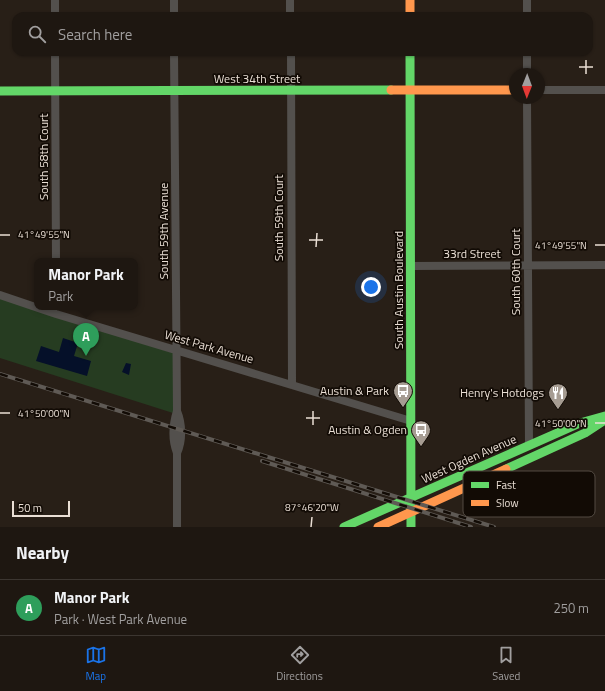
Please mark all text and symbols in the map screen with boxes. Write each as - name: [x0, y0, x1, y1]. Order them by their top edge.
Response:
- search box: [12, 12, 593, 56]
- icon: search: [26, 23, 48, 45]
- text: Search here: [58, 23, 132, 46]
- north arrow: [509, 68, 545, 104]
- street label: West 34th Street: [214, 69, 301, 88]
- street label: South 58th Court: [34, 113, 53, 200]
- street label: South 59th Court: [269, 174, 288, 261]
- street label: South 59th Avenue: [154, 183, 173, 279]
- text: 41°49'55"N: [18, 227, 70, 242]
- street label: South 60th Court: [506, 228, 525, 315]
- street label: South Austin Boulevard: [389, 231, 408, 349]
- text: 41°49'55"N: [535, 238, 587, 253]
- street label: 33rd Street: [443, 244, 501, 263]
- popup: [34, 258, 138, 310]
- text: Manor Park: [48, 263, 124, 286]
- your location: [361, 277, 381, 297]
- text: Park: [48, 286, 73, 306]
- pin: A: [73, 323, 99, 356]
- street label: West Park Avenue: [162, 325, 256, 368]
- bus stop icon: Austin & Park: [392, 380, 414, 408]
- place label: Austin & Park: [320, 381, 389, 400]
- restaurant icon: Henry's Hotdogs: [547, 382, 569, 410]
- place label: Henry's Hotdogs: [460, 383, 544, 402]
- text: 41°50'00"N: [18, 406, 70, 421]
- text: 41°50'00"N: [535, 416, 587, 431]
- bus stop icon: Austin & Ogden: [410, 419, 432, 447]
- place label: Austin & Ogden: [328, 420, 407, 439]
- street label: West Ogden Avenue: [418, 429, 519, 488]
- legend: [463, 471, 595, 517]
- text: Fast: [496, 477, 516, 493]
- text: Slow: [496, 495, 519, 511]
- scale bar: [12, 499, 70, 518]
- text: 50 m: [18, 500, 42, 516]
- text: 87°46'20"W: [285, 500, 339, 515]
- text: Nearby: [16, 540, 69, 566]
- text: Manor Park: [54, 586, 129, 609]
- text: A: [25, 598, 33, 618]
- text: 250 m: [553, 598, 589, 618]
- text: Park · West Park Avenue: [54, 609, 187, 629]
- tab: Map: [85, 644, 107, 684]
- tab: Directions: [276, 644, 323, 684]
- tab: Saved: [492, 644, 520, 684]

